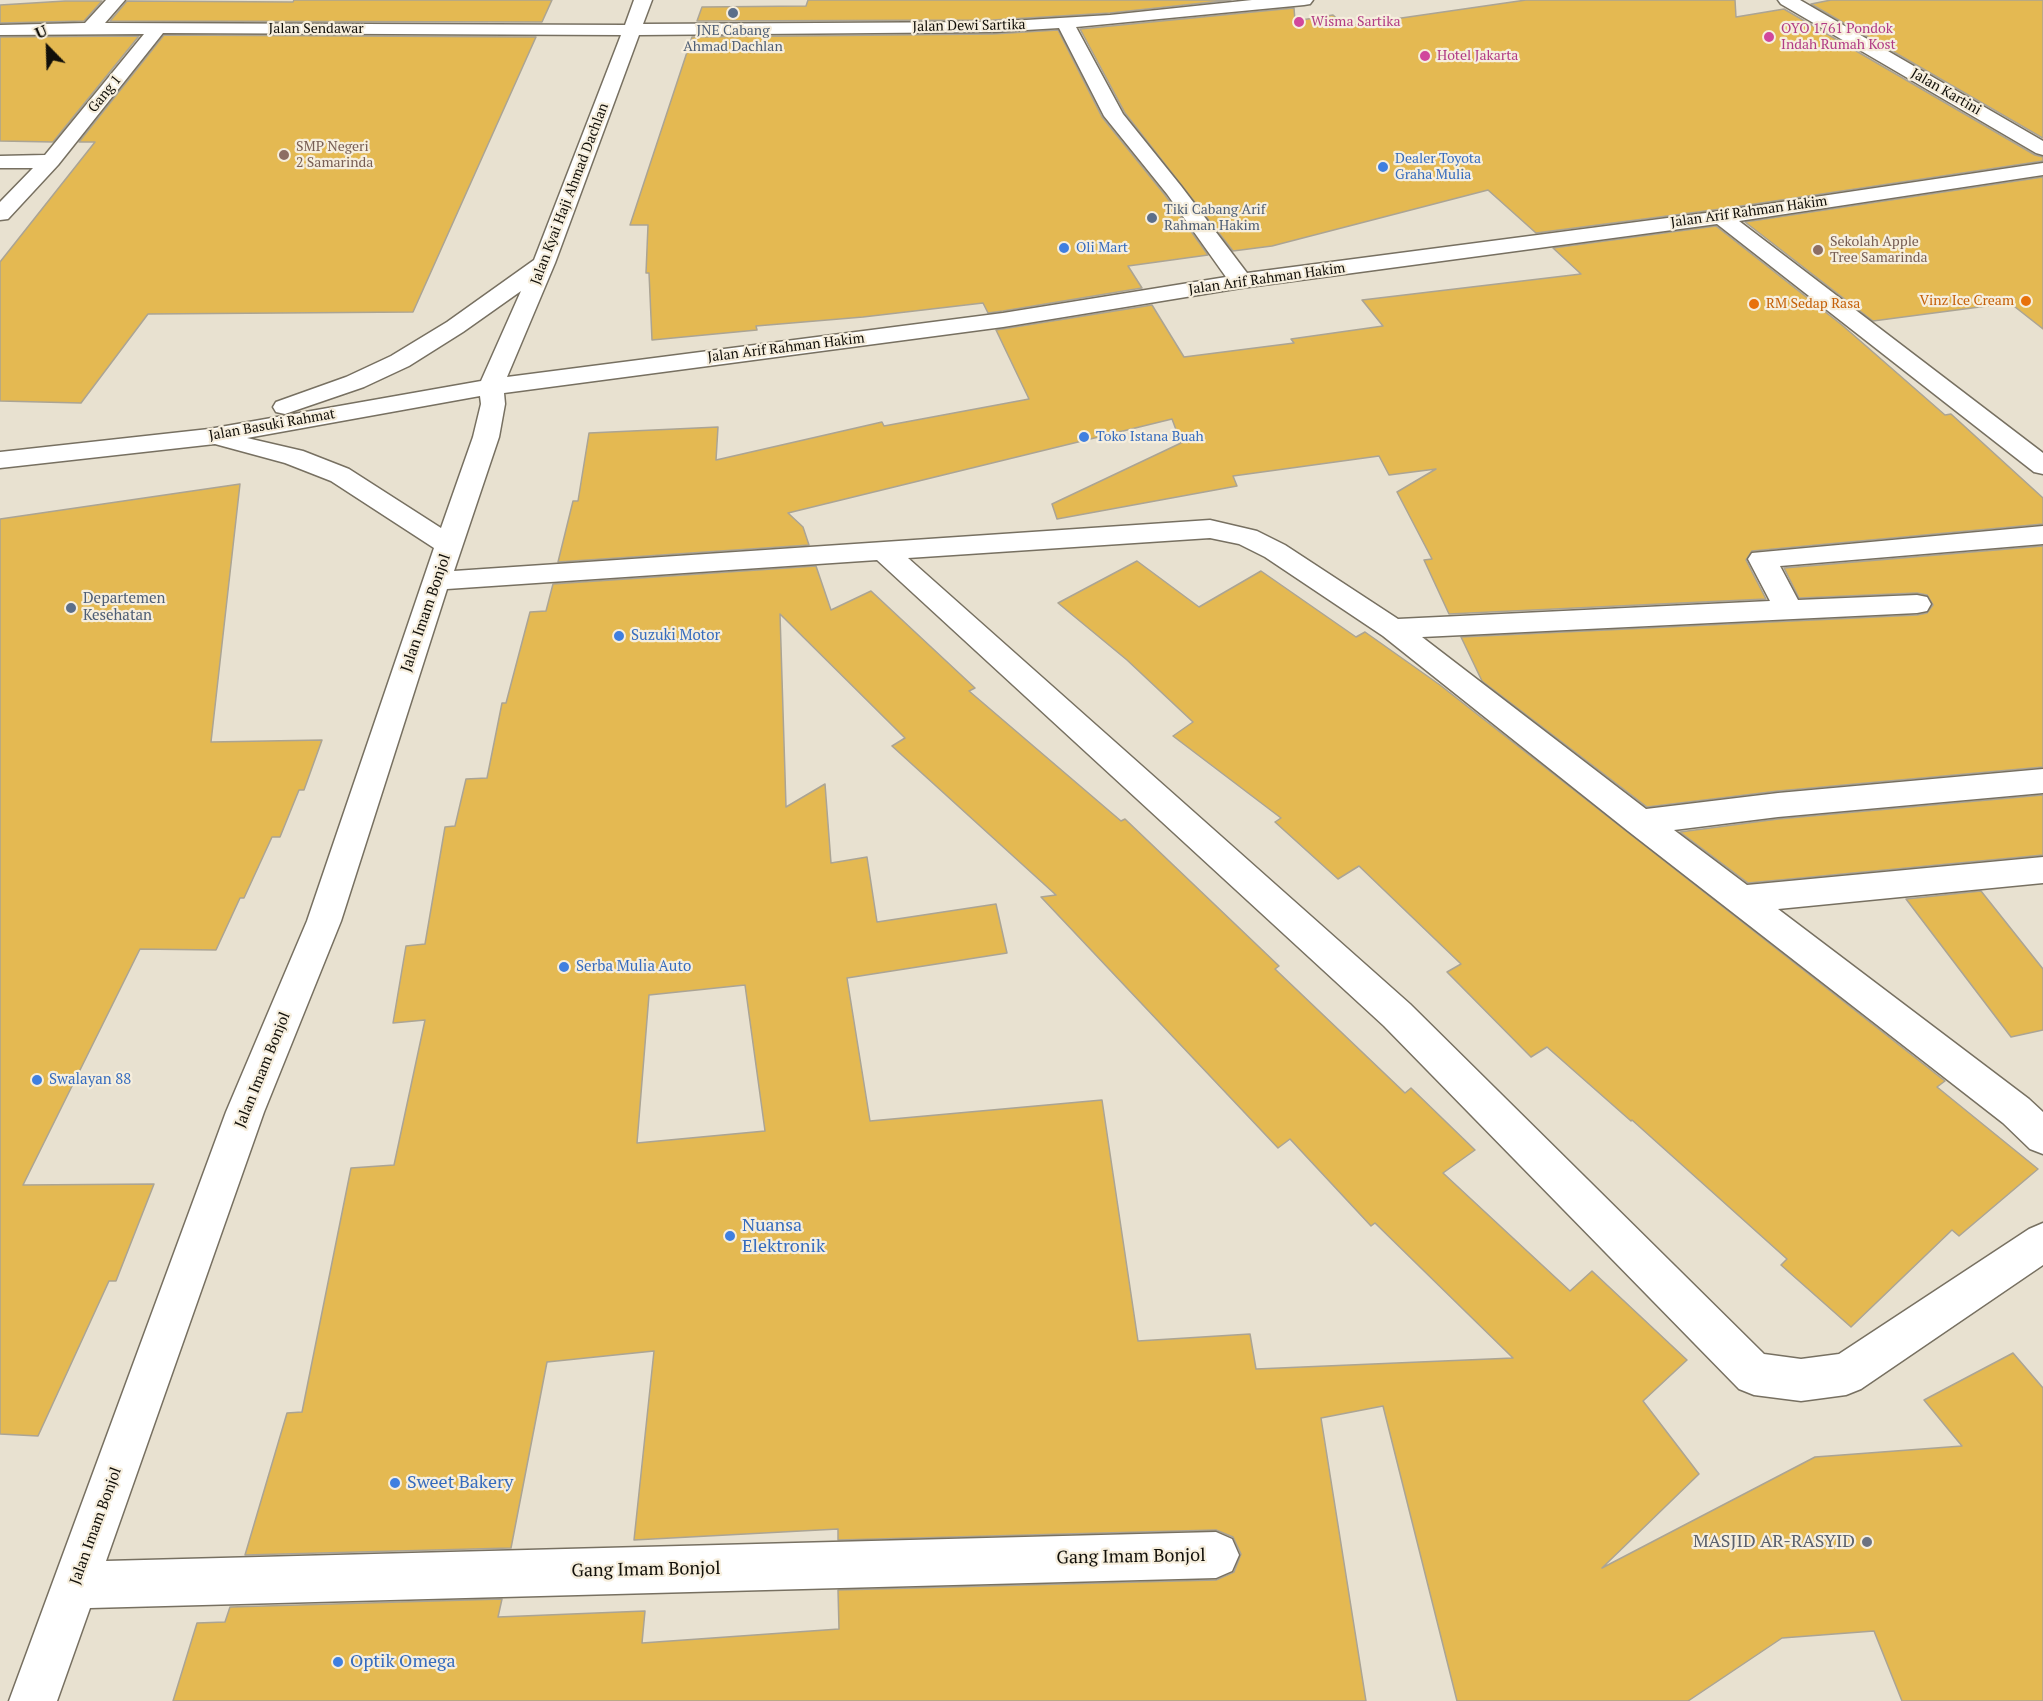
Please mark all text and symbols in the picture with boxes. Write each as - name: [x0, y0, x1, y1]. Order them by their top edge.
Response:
- marker: JNE Cabang Ahmad Dachlan: [726, 6, 740, 20]
- place label: Wisma Sartika: [1311, 14, 1401, 30]
- marker: Wisma Sartika: [1292, 15, 1306, 29]
- street label: Jalan Dewi Sartika: [912, 17, 1026, 35]
- north arrow: [18, 18, 78, 78]
- text: U: [31, 19, 51, 44]
- street label: Jalan Sendawar: [268, 21, 364, 37]
- place label: OYO 1761 Pondok Indah Rumah Kost: [1781, 21, 1896, 54]
- place label: JNE Cabang Ahmad Dachlan: [683, 23, 783, 56]
- marker: OYO 1761 Pondok Indah Rumah Kost: [1762, 30, 1776, 44]
- place label: Hotel Jakarta: [1437, 48, 1518, 64]
- marker: Hotel Jakarta: [1418, 49, 1432, 63]
- street label: Jalan Kartini: [1908, 65, 1984, 119]
- street label: Gang 1: [85, 72, 125, 116]
- street label: Jalan Kyai Haji Ahmad Dachlan: [528, 101, 612, 287]
- place label: SMP Negeri 2 Samarinda: [296, 139, 373, 172]
- marker: SMP Negeri 2 Samarinda: [277, 148, 291, 162]
- place label: Dealer Toyota Graha Mulia: [1395, 151, 1481, 184]
- marker: Dealer Toyota Graha Mulia: [1376, 160, 1390, 174]
- street label: Jalan Arif Rahman Hakim: [1670, 193, 1828, 231]
- place label: Tiki Cabang Arif Rahman Hakim: [1164, 202, 1266, 234]
- marker: Tiki Cabang Arif Rahman Hakim: [1145, 211, 1159, 225]
- place label: Sekolah Apple Tree Samarinda: [1830, 234, 1928, 266]
- place label: Oli Mart: [1076, 240, 1128, 256]
- marker: Oli Mart: [1057, 241, 1071, 255]
- marker: Sekolah Apple Tree Samarinda: [1811, 243, 1825, 257]
- street label: Jalan Arif Rahman Hakim: [1188, 260, 1346, 298]
- place label: Vinz Ice Cream: [1919, 293, 2014, 309]
- marker: Vinz Ice Cream: [2019, 294, 2033, 308]
- place label: RM Sedap Rasa: [1766, 296, 1860, 312]
- marker: RM Sedap Rasa: [1747, 297, 1761, 311]
- street label: Jalan Arif Rahman Hakim: [707, 330, 865, 366]
- street label: Jalan Basuki Rahmat: [208, 406, 336, 444]
- place label: Toko Istana Buah: [1096, 429, 1204, 445]
- marker: Toko Istana Buah: [1077, 430, 1091, 444]
- street label: Jalan Imam Bonjol: [397, 552, 455, 674]
- place label: Departemen Kesehatan: [83, 590, 165, 625]
- marker: Departemen Kesehatan: [64, 601, 78, 615]
- place label: Suzuki Motor: [631, 627, 720, 645]
- marker: Suzuki Motor: [612, 629, 626, 643]
- place label: Serba Mulia Auto: [576, 958, 691, 976]
- marker: Serba Mulia Auto: [557, 960, 571, 974]
- street label: Jalan Imam Bonjol: [232, 1009, 294, 1131]
- place label: Swalayan 88: [49, 1071, 131, 1089]
- marker: Swalayan 88: [30, 1073, 44, 1087]
- place label: Nuansa Elektronik: [742, 1215, 825, 1258]
- marker: Nuansa Elektronik: [723, 1229, 737, 1243]
- street label: Jalan Imam Bonjol: [66, 1465, 126, 1587]
- place label: Sweet Bakery: [407, 1472, 513, 1494]
- marker: Sweet Bakery: [388, 1476, 402, 1490]
- place label: MASJID AR-RASYID: [1693, 1531, 1855, 1553]
- marker: MASJID AR-RASYID: [1860, 1535, 1874, 1549]
- street label: Gang Imam Bonjol: [1056, 1545, 1206, 1569]
- street label: Gang Imam Bonjol: [571, 1558, 721, 1582]
- place label: Optik Omega: [350, 1651, 456, 1673]
- marker: Optik Omega: [331, 1655, 345, 1669]

